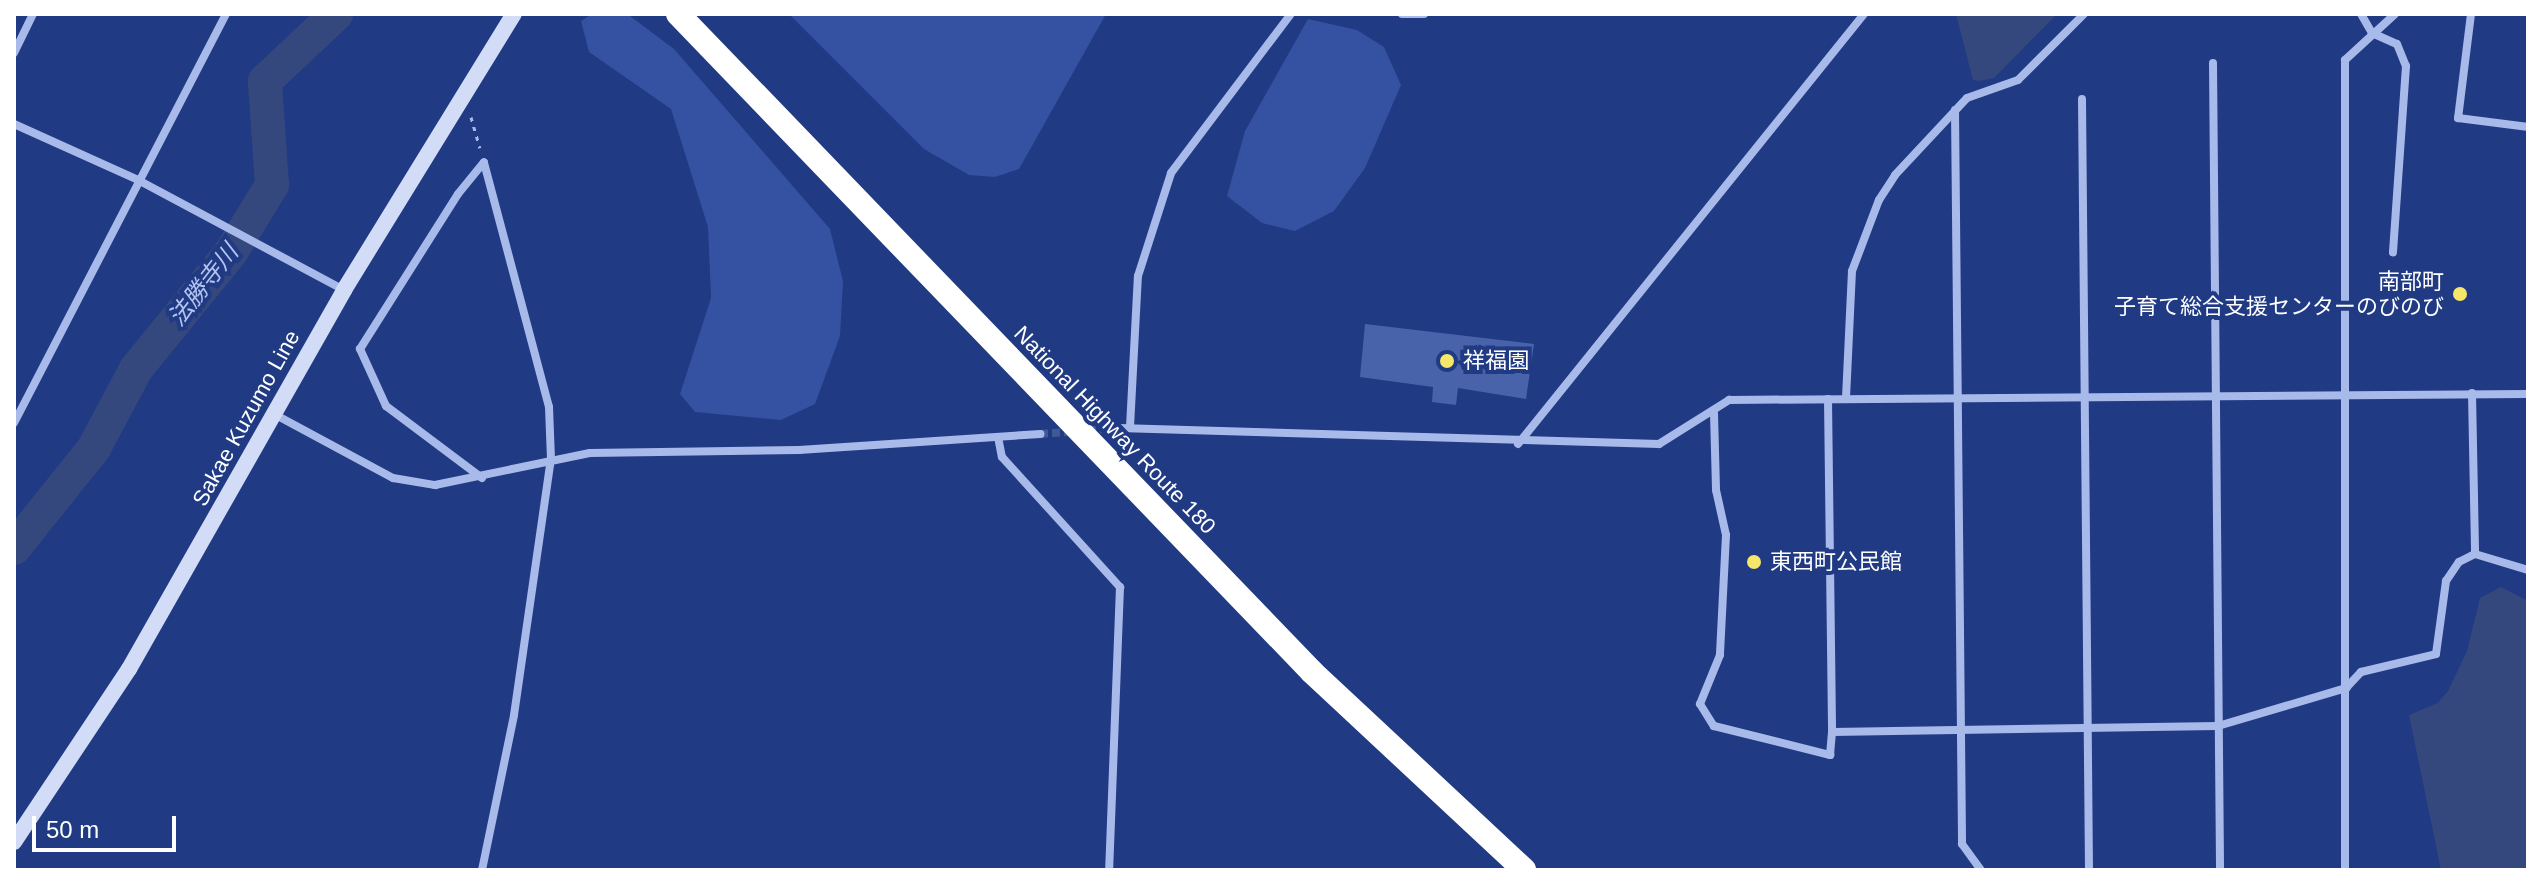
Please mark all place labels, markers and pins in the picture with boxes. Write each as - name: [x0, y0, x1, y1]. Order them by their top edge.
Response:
- place label: 南部町 子育て総合支援センターのびのび: [2114, 268, 2444, 320]
- marker: 南部町 子育て総合支援センターのびのび: [2451, 285, 2469, 303]
- place label: 祥福園: [1463, 348, 1529, 374]
- marker: 祥福園: [1438, 352, 1456, 370]
- place label: 東西町公民館: [1770, 549, 1902, 575]
- marker: 東西町公民館: [1745, 553, 1763, 571]

